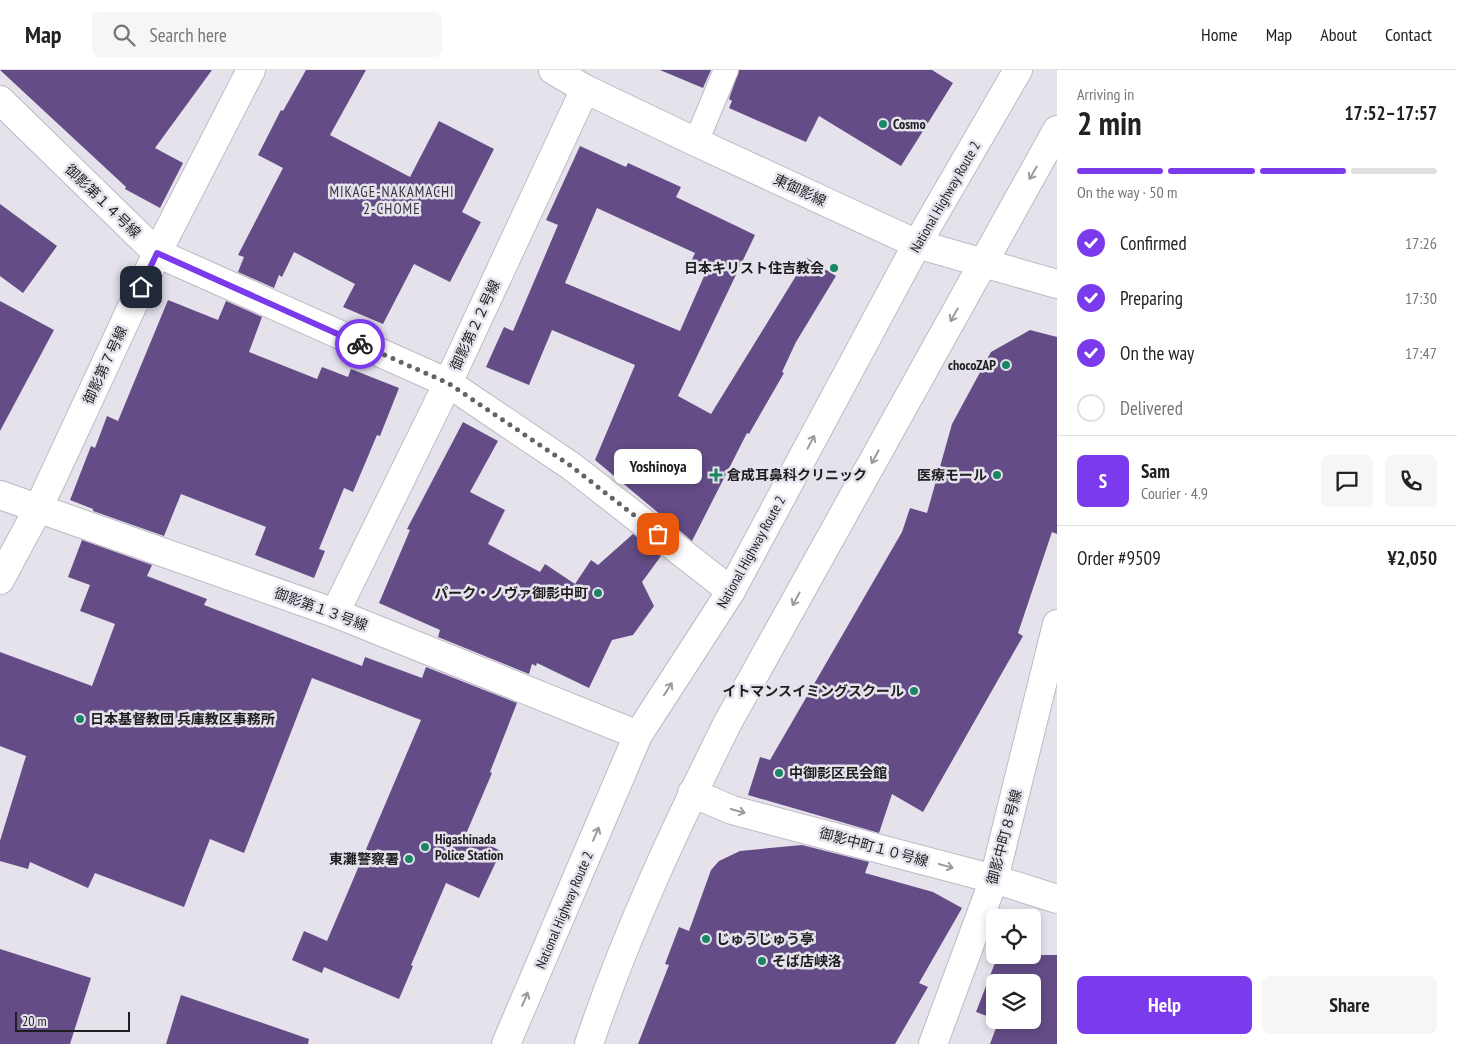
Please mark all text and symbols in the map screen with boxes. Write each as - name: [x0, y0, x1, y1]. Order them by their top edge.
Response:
- search box: [92, 12, 442, 57]
- text: Map: [25, 19, 62, 50]
- icon: search: [110, 21, 138, 49]
- text: Search here: [150, 23, 227, 47]
- text: Home: [1201, 23, 1238, 46]
- text: Map: [1266, 23, 1292, 46]
- text: About: [1320, 23, 1357, 46]
- text: Contact: [1385, 23, 1432, 46]
- text: Arriving in: [1077, 84, 1134, 104]
- text: 17:52–17:57: [1344, 101, 1437, 125]
- text: 2 min: [1077, 102, 1142, 144]
- place label: Cosmo: [893, 115, 926, 133]
- marker: Cosmo: [877, 118, 889, 130]
- street label: National Highway Route 2: [906, 138, 984, 256]
- street label: 御影第１４号線: [62, 160, 144, 242]
- one-way arrow: [1027, 165, 1037, 179]
- street label: 東御影線: [771, 170, 829, 210]
- district label: MIKAGE-NAKAMACHI 2-CHOME: [329, 182, 455, 218]
- text: On the way · 50 m: [1077, 182, 1177, 202]
- icon: check: [1077, 229, 1105, 257]
- text: Confirmed: [1120, 231, 1187, 255]
- text: 17:26: [1405, 233, 1437, 253]
- place label: 日本キリスト住吉教会: [684, 259, 824, 277]
- marker: 日本キリスト住吉教会: [828, 262, 840, 274]
- pin: [120, 266, 162, 308]
- icon: home: [127, 273, 155, 301]
- street label: 御影第２２号線: [446, 277, 504, 373]
- icon: check: [1077, 284, 1105, 312]
- text: Preparing: [1120, 286, 1183, 310]
- text: 17:30: [1405, 288, 1437, 308]
- one-way arrow: [949, 307, 958, 322]
- courier: [335, 319, 385, 369]
- street label: 御影第７号線: [79, 323, 131, 407]
- icon: bike: [346, 330, 374, 358]
- icon: check: [1077, 339, 1105, 367]
- text: On the way: [1120, 341, 1194, 365]
- text: 17:47: [1405, 343, 1437, 363]
- place label: chocoZAP: [948, 356, 996, 374]
- marker: chocoZAP: [1000, 359, 1012, 371]
- text: Delivered: [1120, 396, 1183, 420]
- one-way arrow: [806, 435, 816, 450]
- callout: Yoshinoya: [614, 449, 702, 484]
- one-way arrow: [870, 449, 880, 464]
- button: chat: [1321, 455, 1373, 507]
- button: phone: [1385, 455, 1437, 507]
- text: Yoshinoya: [629, 456, 687, 476]
- text: Sam: [1141, 459, 1170, 483]
- place label: 倉成耳鼻科クリニック: [727, 466, 867, 484]
- place label: 医療モール: [917, 466, 987, 484]
- marker: 倉成耳鼻科クリニック: [709, 468, 723, 482]
- marker: 医療モール: [991, 469, 1003, 481]
- text: S: [1099, 469, 1107, 493]
- text: Courier · 4.9: [1141, 483, 1208, 503]
- street label: National Highway Route 2: [713, 493, 789, 611]
- pin: [637, 513, 679, 555]
- icon: bag: [644, 520, 672, 548]
- text: Order #9509: [1077, 546, 1161, 570]
- text: ¥2,050: [1387, 546, 1437, 570]
- street label: 御影第１３号線: [272, 584, 370, 634]
- place label: パーク・ノヴァ御影中町: [434, 584, 588, 602]
- marker: パーク・ノヴァ御影中町: [592, 587, 604, 599]
- one-way arrow: [791, 591, 801, 606]
- one-way arrow: [663, 682, 673, 696]
- place label: イトマンスイミングスクール: [722, 682, 904, 700]
- marker: イトマンスイミングスクール: [908, 685, 920, 697]
- place label: 日本基督教団 兵庫教区事務所: [90, 710, 275, 728]
- marker: 日本基督教団 兵庫教区事務所: [74, 713, 86, 725]
- place label: 中御影区民会館: [789, 764, 887, 782]
- marker: 中御影区民会館: [773, 767, 785, 779]
- street label: 御影中町８号線: [983, 787, 1025, 887]
- one-way arrow: [729, 807, 745, 817]
- street label: 御影中町１０号線: [818, 824, 930, 870]
- one-way arrow: [592, 827, 601, 842]
- place label: Higashinada Police Station: [435, 830, 503, 864]
- marker: Higashinada Police Station: [419, 841, 431, 853]
- street label: National Highway Route 2: [531, 849, 597, 971]
- place label: 東灘警察署: [329, 850, 399, 868]
- marker: 東灘警察署: [403, 853, 415, 865]
- one-way arrow: [937, 862, 953, 872]
- map controls: [986, 909, 1041, 1029]
- button: locate: [986, 909, 1041, 964]
- place label: じゅうじゅう亭: [716, 930, 814, 948]
- marker: じゅうじゅう亭: [700, 933, 712, 945]
- place label: そば店峡洛: [772, 952, 842, 970]
- marker: そば店峡洛: [756, 955, 768, 967]
- button: layers: [986, 974, 1041, 1029]
- button: Help: [1077, 976, 1252, 1034]
- button: Share: [1262, 976, 1437, 1034]
- one-way arrow: [521, 992, 531, 1007]
- scale bar: [15, 1009, 130, 1032]
- text: 20 m: [22, 1012, 47, 1030]

